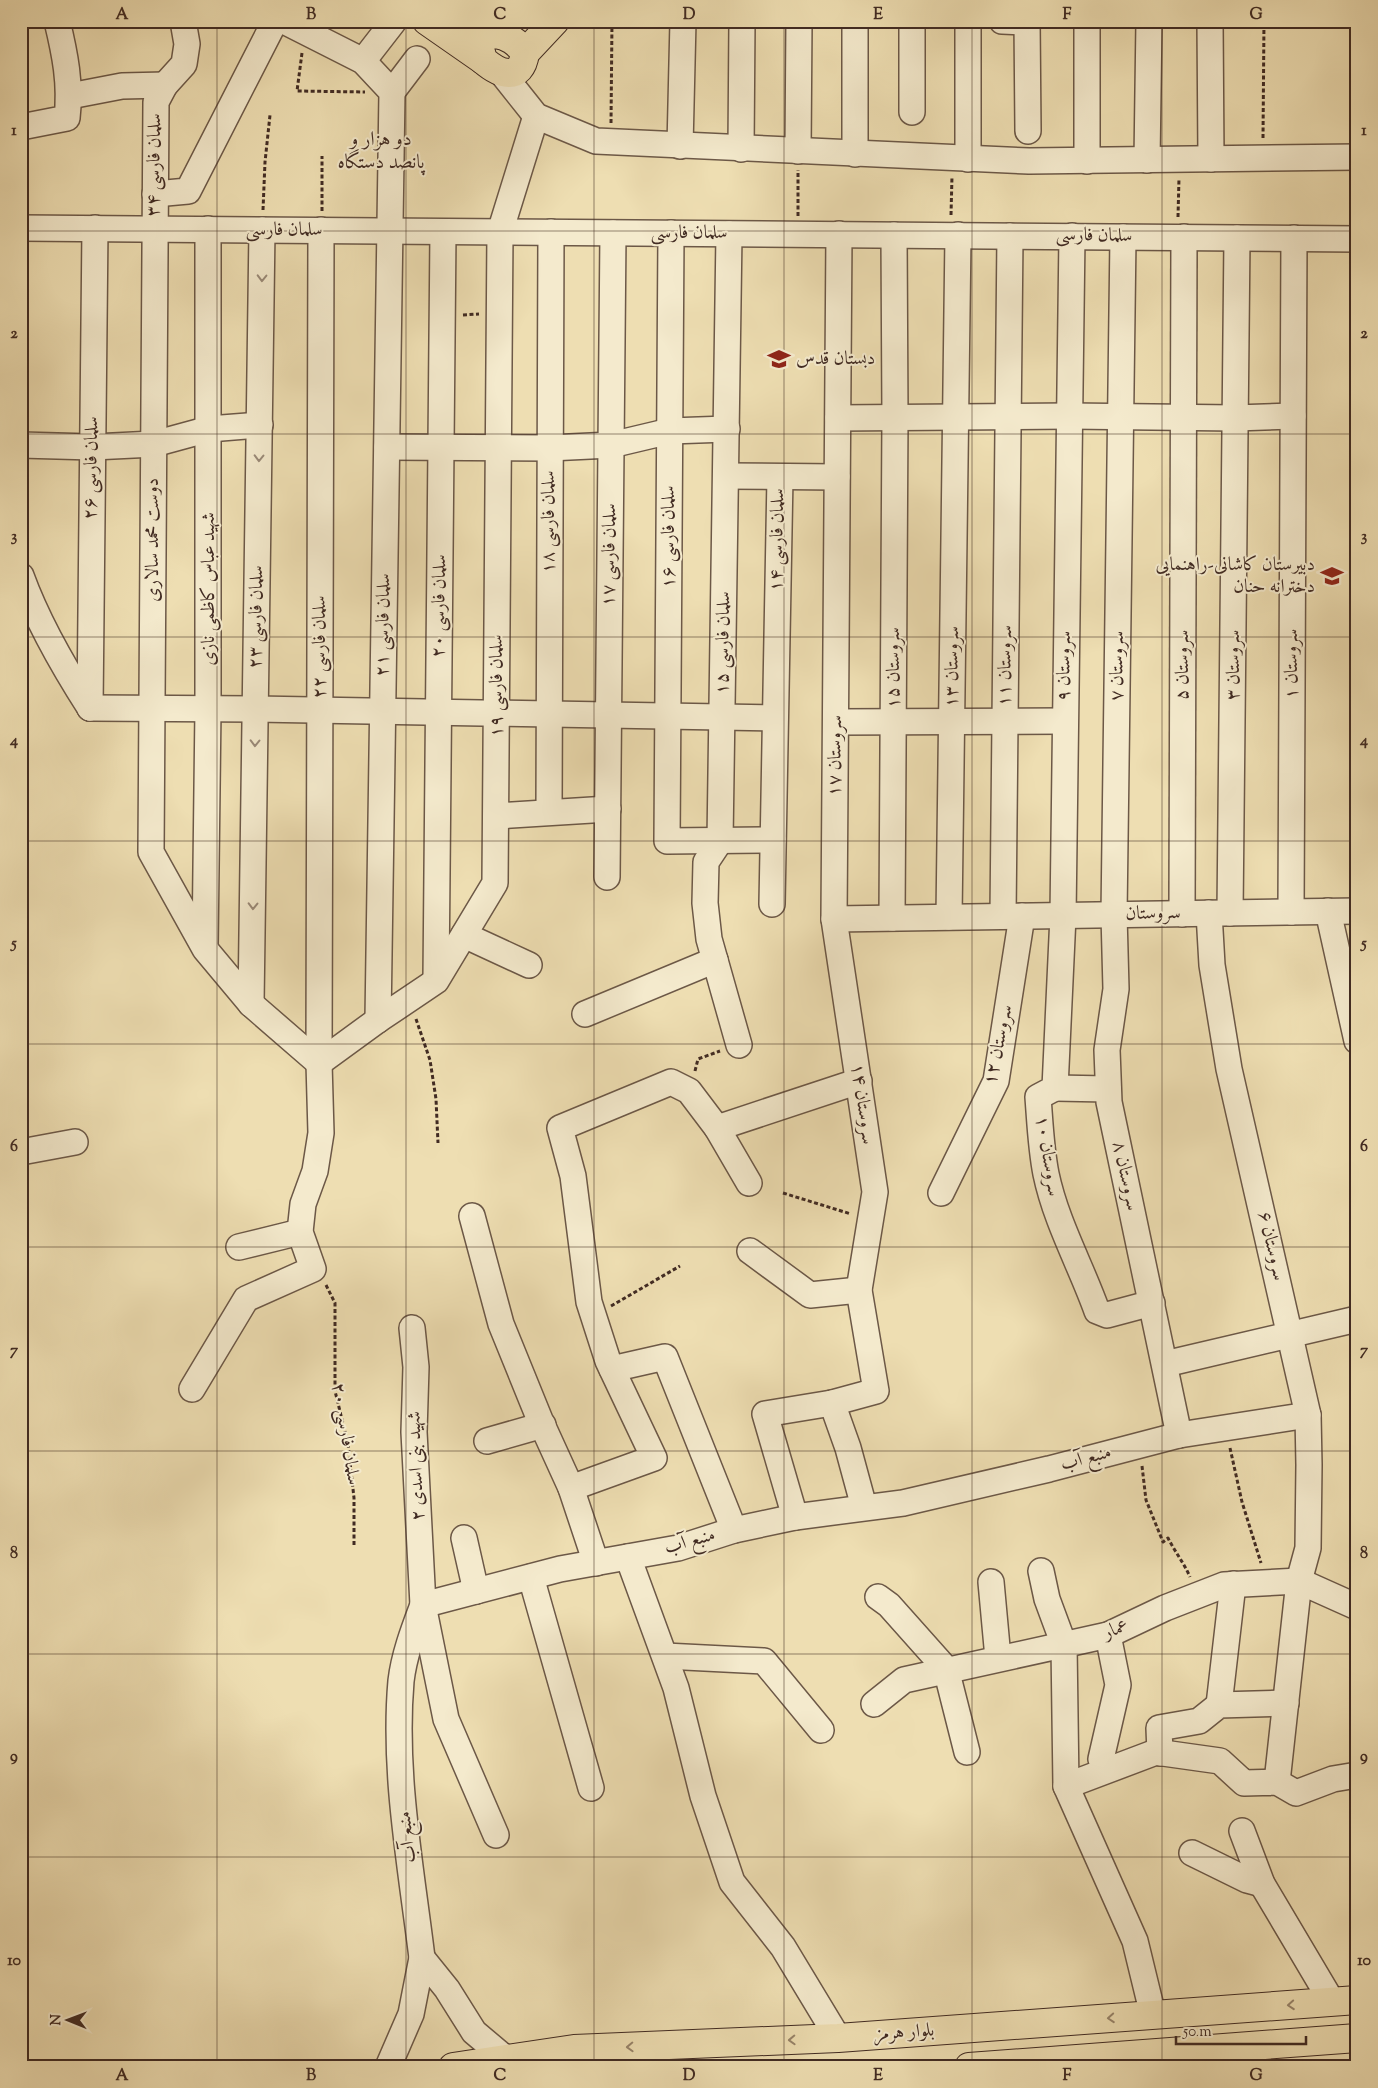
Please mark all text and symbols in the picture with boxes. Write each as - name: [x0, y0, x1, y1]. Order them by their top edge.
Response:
- text: A: [116, 4, 129, 27]
- text: B: [306, 4, 316, 27]
- text: C: [494, 4, 507, 27]
- text: D: [683, 4, 696, 27]
- text: E: [873, 4, 883, 27]
- text: F: [1063, 4, 1072, 27]
- text: G: [1249, 4, 1263, 27]
- street label: سلمان فارسی ۳۴: [141, 113, 169, 217]
- text: 1: [11, 120, 17, 143]
- text: 1: [1361, 120, 1367, 143]
- district label: دو هزار و پانصد دستگاه: [337, 126, 426, 178]
- street label: سلمان فارسی: [246, 217, 322, 244]
- street label: سلمان فارسی: [651, 220, 727, 247]
- street label: سلمان فارسی: [1055, 222, 1133, 250]
- one-way arrow: [257, 275, 267, 283]
- text: 2: [10, 323, 18, 346]
- text: 2: [1360, 323, 1368, 346]
- school or university icon: دبستان قدس: [766, 346, 792, 372]
- place label: دبستان قدس: [796, 346, 875, 373]
- street label: سلمان فارسی ۲۶: [78, 416, 106, 520]
- one-way arrow: [254, 455, 265, 463]
- street label: سلمان فارسی ۱۸: [536, 470, 563, 574]
- street label: دوست محمد سالاری: [140, 478, 167, 602]
- street label: سلمان فارسی ۱۶: [656, 485, 683, 589]
- street label: سلمان فارسی ۱۴: [764, 488, 792, 592]
- street label: سلمان فارسی ۱۷: [596, 503, 624, 607]
- street label: شهید عباس کاظمی نازی: [196, 512, 223, 666]
- text: 3: [11, 526, 18, 549]
- text: 3: [1361, 526, 1368, 549]
- place label: دبیرستان کاشانی-راهنمایی دخترانه حنان: [1155, 552, 1315, 601]
- street label: سلمان فارسی ۲۰: [426, 554, 454, 658]
- school or university icon: دبیرستان کاشانی-راهنمایی دخترانه حنان: [1319, 563, 1345, 589]
- street label: سلمان فارسی ۲۳: [243, 565, 271, 669]
- street label: سلمان فارسی ۲۱: [370, 573, 398, 677]
- street label: سلمان فارسی ۱۵: [710, 591, 738, 695]
- street label: سلمان فارسی ۲۲: [307, 595, 334, 699]
- street label: سروستان ۱۱: [992, 625, 1020, 707]
- street label: سروستان ۱۳: [939, 626, 967, 708]
- street label: سروستان ۱۵: [881, 627, 908, 709]
- street label: سروستان ۱: [1279, 629, 1306, 699]
- street label: سروستان ۵: [1170, 630, 1197, 700]
- street label: سروستان ۳: [1221, 630, 1248, 700]
- street label: سروستان ۹: [1051, 631, 1079, 701]
- street label: سروستان ۷: [1104, 631, 1132, 701]
- street label: سلمان فارسی ۱۹: [484, 634, 511, 738]
- street label: سروستان ۱۷: [822, 715, 850, 797]
- text: 4: [9, 730, 18, 753]
- text: 4: [1359, 730, 1368, 753]
- one-way arrow: [250, 740, 260, 748]
- street label: سروستان: [1125, 900, 1181, 928]
- one-way arrow: [248, 902, 258, 910]
- text: 5: [9, 933, 17, 956]
- text: 5: [1359, 933, 1367, 956]
- street label: سروستان ۱۲: [977, 1002, 1021, 1088]
- street label: سروستان ۱۴: [843, 1062, 881, 1146]
- street label: سروستان ۱۰: [1027, 1114, 1067, 1198]
- text: 6: [10, 1136, 18, 1159]
- text: 6: [1360, 1136, 1368, 1159]
- street label: سروستان ۸: [1104, 1139, 1146, 1213]
- street label: سروستان ۶: [1250, 1209, 1292, 1283]
- text: 7: [10, 1340, 19, 1363]
- text: 7: [1360, 1340, 1369, 1363]
- street label: سلمان فارسی ۲۰: [324, 1381, 366, 1487]
- street label: شهید بنی اسدی ۲: [402, 1411, 432, 1521]
- street label: منبع آب: [1057, 1439, 1115, 1481]
- street label: منبع آب: [661, 1522, 719, 1564]
- text: 8: [10, 1543, 18, 1566]
- text: 8: [1360, 1543, 1368, 1566]
- street label: عمار: [1097, 1613, 1133, 1648]
- text: 9: [10, 1746, 18, 1769]
- text: 9: [1360, 1746, 1368, 1769]
- street label: منبع آب: [391, 1809, 427, 1864]
- text: 10: [7, 1950, 21, 1973]
- text: 10: [1357, 1950, 1371, 1973]
- north arrow: [42, 1996, 92, 2046]
- one-way arrow: [1286, 1999, 1294, 2010]
- one-way arrow: [1107, 2013, 1115, 2024]
- scale bar: [1176, 2013, 1306, 2045]
- text: N: [47, 2014, 67, 2026]
- street label: بلوار هرمز: [873, 2017, 935, 2049]
- text: 50 m: [1182, 2022, 1212, 2043]
- one-way arrow: [788, 2035, 796, 2046]
- one-way arrow: [625, 2041, 633, 2052]
- text: A: [116, 2065, 129, 2088]
- text: B: [306, 2065, 316, 2088]
- text: C: [494, 2065, 507, 2088]
- text: D: [683, 2065, 696, 2088]
- text: E: [873, 2065, 883, 2088]
- text: F: [1063, 2065, 1072, 2088]
- text: G: [1249, 2065, 1263, 2088]

